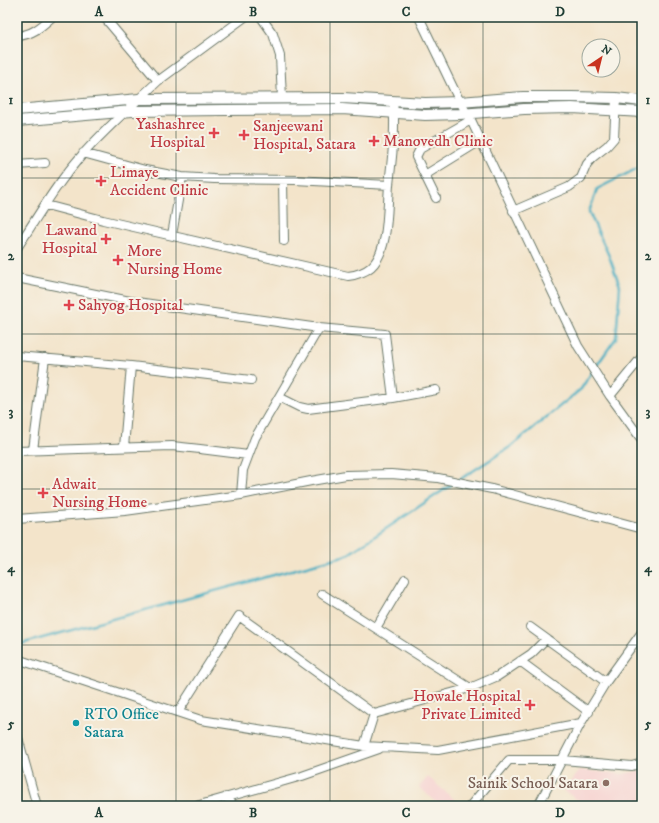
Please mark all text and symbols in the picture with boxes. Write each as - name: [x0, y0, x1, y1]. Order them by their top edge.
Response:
- text: A: [94, 4, 104, 20]
- text: B: [249, 4, 257, 20]
- text: C: [402, 4, 411, 20]
- text: D: [555, 4, 565, 20]
- north arrow: [581, 38, 621, 78]
- text: N: [598, 42, 614, 59]
- text: 1: [9, 92, 14, 108]
- text: 1: [646, 92, 651, 108]
- place label: Yashashree Hospital: [136, 114, 205, 152]
- place label: Sanjeewani Hospital, Satara: [253, 116, 356, 154]
- marker: Yashashree Hospital: [208, 127, 220, 139]
- marker: Sanjeewani Hospital, Satara: [238, 129, 250, 141]
- place label: Manovedh Clinic: [383, 131, 493, 151]
- marker: Manovedh Clinic: [368, 135, 380, 147]
- place label: Limaye Accident Clinic: [110, 162, 209, 200]
- marker: Limaye Accident Clinic: [95, 175, 107, 187]
- place label: Lawand Hospital: [42, 220, 97, 258]
- marker: Lawand Hospital: [100, 233, 112, 245]
- place label: More Nursing Home: [127, 241, 222, 279]
- text: 2: [8, 248, 15, 264]
- text: 2: [645, 248, 652, 264]
- marker: More Nursing Home: [112, 254, 124, 266]
- place label: Sahyog Hospital: [78, 295, 183, 315]
- marker: Sahyog Hospital: [63, 299, 75, 311]
- text: 3: [9, 404, 14, 420]
- text: 3: [646, 404, 651, 420]
- place label: Adwait Nursing Home: [52, 474, 147, 512]
- marker: Adwait Nursing Home: [37, 487, 49, 499]
- text: 4: [6, 560, 15, 577]
- text: 4: [643, 560, 652, 577]
- place label: Howale Hospital Private Limited: [413, 686, 521, 724]
- marker: Howale Hospital Private Limited: [524, 699, 536, 711]
- place label: RTO Office Satara: [84, 704, 159, 742]
- text: 5: [7, 716, 15, 732]
- text: 5: [644, 716, 652, 732]
- marker: RTO Office Satara: [71, 718, 81, 728]
- place label: Sainik School Satara: [468, 773, 598, 793]
- marker: Sainik School Satara: [601, 778, 611, 788]
- text: A: [94, 805, 104, 821]
- text: B: [249, 805, 257, 821]
- text: C: [402, 805, 411, 821]
- text: D: [555, 805, 565, 821]

